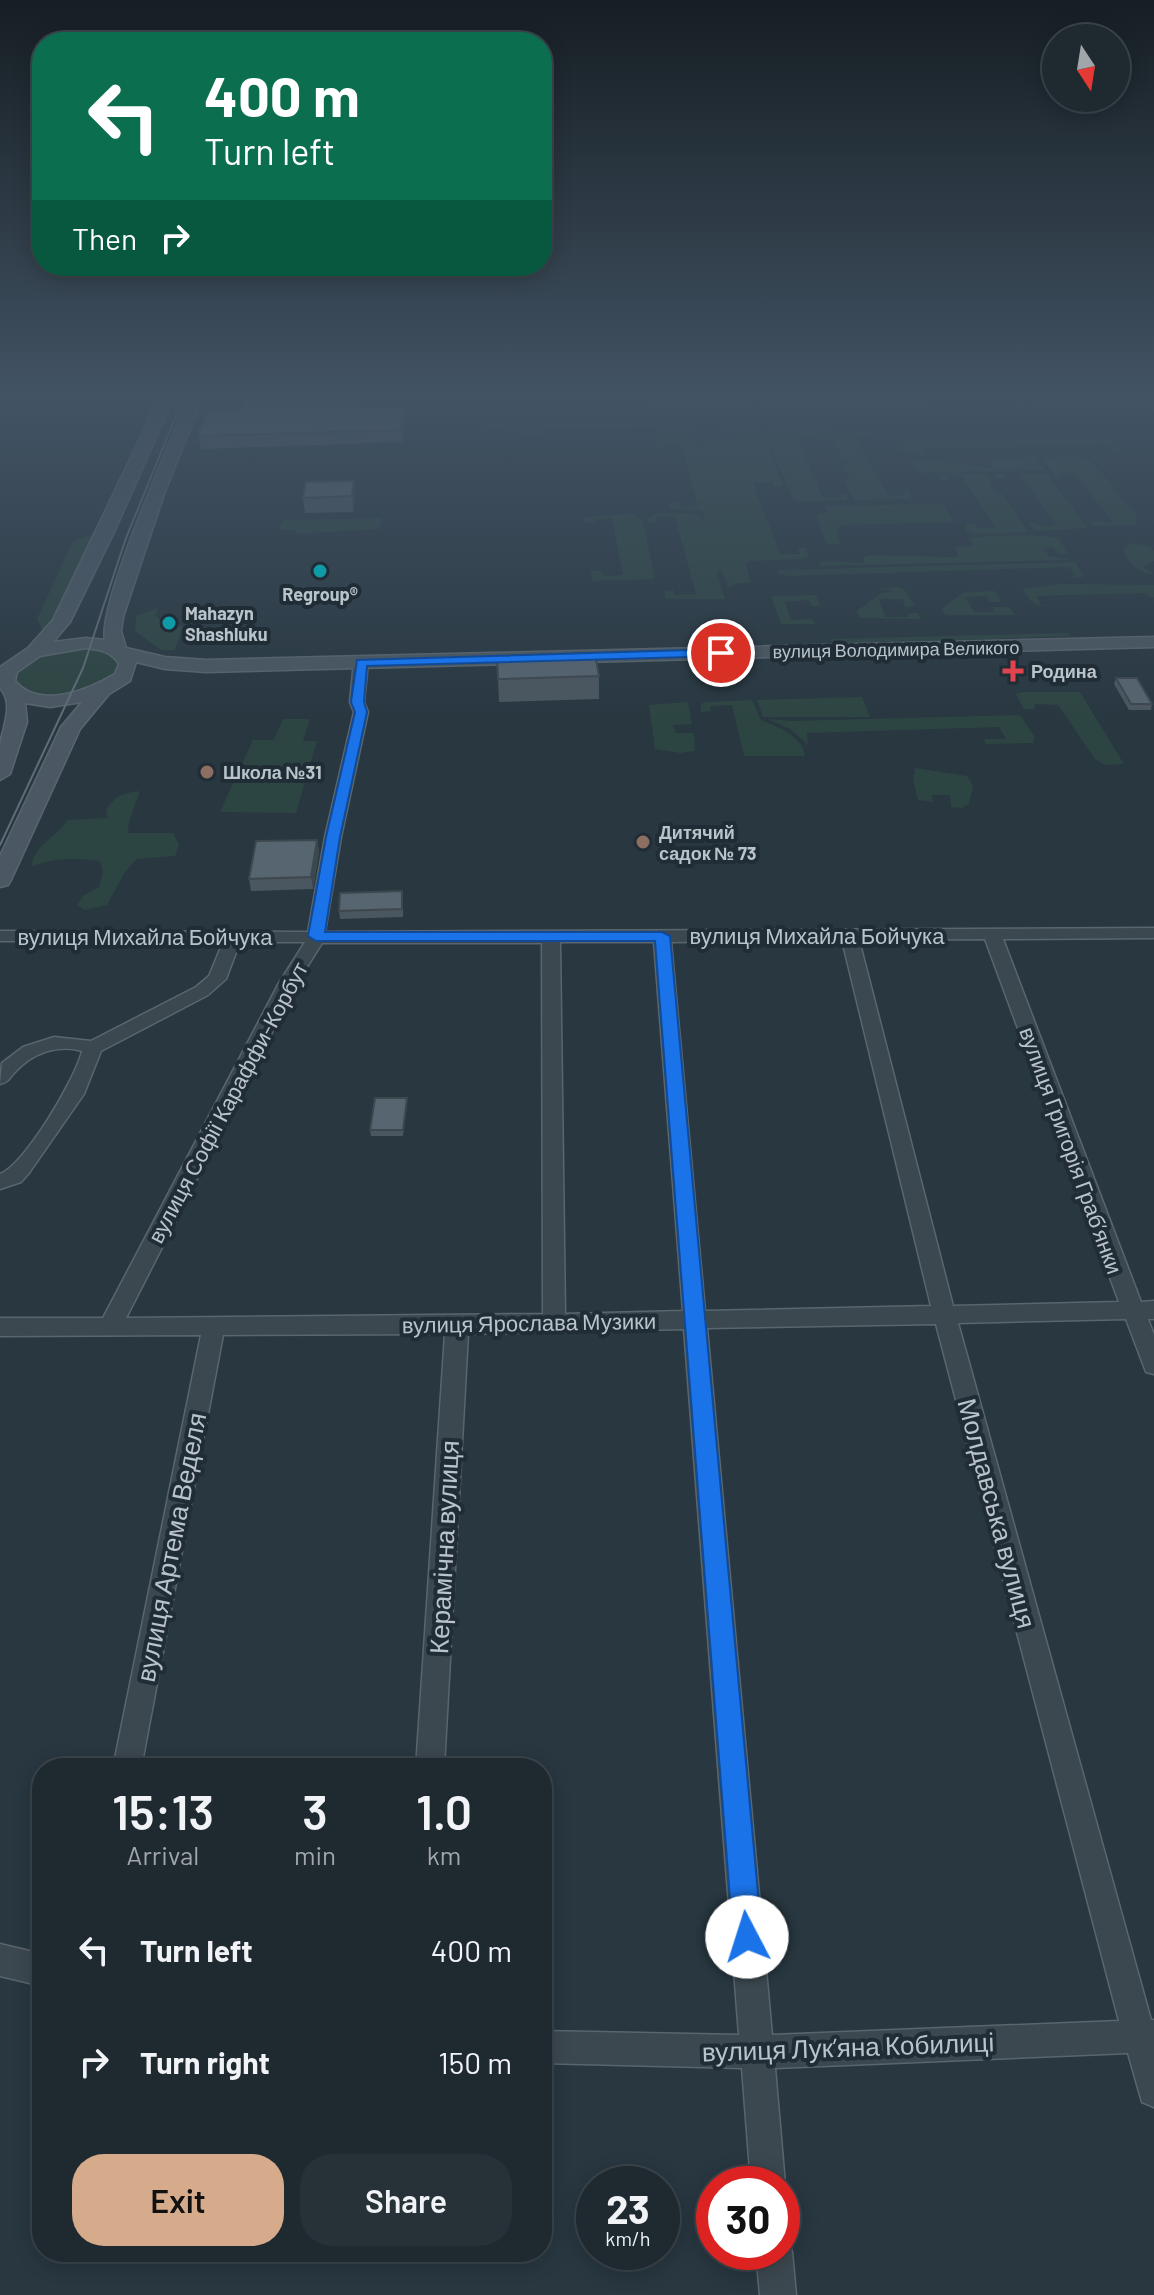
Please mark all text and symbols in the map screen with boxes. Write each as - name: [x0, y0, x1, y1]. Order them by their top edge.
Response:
- north arrow: [1042, 24, 1130, 112]
- map controls: [1042, 24, 1130, 112]
- text: 400 m: [204, 61, 360, 128]
- icon: left: [72, 64, 176, 168]
- text: Turn left: [204, 129, 335, 172]
- icon: right: [153, 216, 197, 260]
- text: Then: [72, 220, 137, 256]
- marker: Regroup®: [311, 562, 329, 580]
- place label: Regroup®: [282, 583, 358, 605]
- place label: Mahazyn Shashluku: [185, 602, 268, 645]
- marker: Mahazyn Shashluku: [160, 614, 178, 632]
- pin: [687, 619, 755, 687]
- icon: arrive: [699, 631, 743, 675]
- street label: вулиця Володимира Великого: [772, 636, 1020, 662]
- marker: Родина: [1002, 660, 1024, 682]
- place label: Родина: [1031, 660, 1098, 682]
- place label: Школа №31: [223, 761, 322, 783]
- marker: Школа №31: [198, 763, 216, 781]
- place label: Дитячий садок № 73: [659, 821, 757, 864]
- marker: Дитячий садок № 73: [634, 833, 652, 851]
- street label: вулиця Михайла Бойчука: [690, 922, 945, 949]
- street label: вулиця Михайла Бойчука: [18, 923, 273, 950]
- street label: вулиця Софії Караффи-Корбут: [142, 957, 313, 1247]
- street label: вулиця Григорія Грабʼянки: [1014, 1023, 1129, 1277]
- street label: вулиця Ярослава Музики: [402, 1307, 656, 1338]
- street label: Молдавська вулиця: [952, 1395, 1044, 1631]
- street label: вулиця Артема Веделя: [129, 1410, 211, 1684]
- street label: Керамічна вулиця: [422, 1439, 464, 1655]
- text: 15:13: [112, 1782, 214, 1840]
- text: 3: [302, 1782, 328, 1840]
- text: 1.0: [416, 1782, 472, 1840]
- text: Arrival: [127, 1839, 199, 1870]
- text: min: [294, 1839, 336, 1870]
- text: km: [427, 1839, 461, 1870]
- position arrow: [705, 1895, 789, 1979]
- icon: left: [72, 1928, 116, 1972]
- text: Turn left: [140, 1932, 253, 1968]
- text: 400 m: [431, 1932, 512, 1968]
- street label: вулиця Лукʼяна Кобилиці: [701, 2025, 995, 2067]
- icon: right: [72, 2040, 116, 2084]
- text: Turn right: [140, 2044, 270, 2080]
- text: 150 m: [438, 2044, 512, 2080]
- button: Exit: [72, 2154, 284, 2246]
- button: Share: [300, 2154, 512, 2246]
- speed limit sign: 30: [696, 2166, 800, 2270]
- text: 23: [606, 2184, 650, 2232]
- text: km/h: [605, 2226, 651, 2250]

